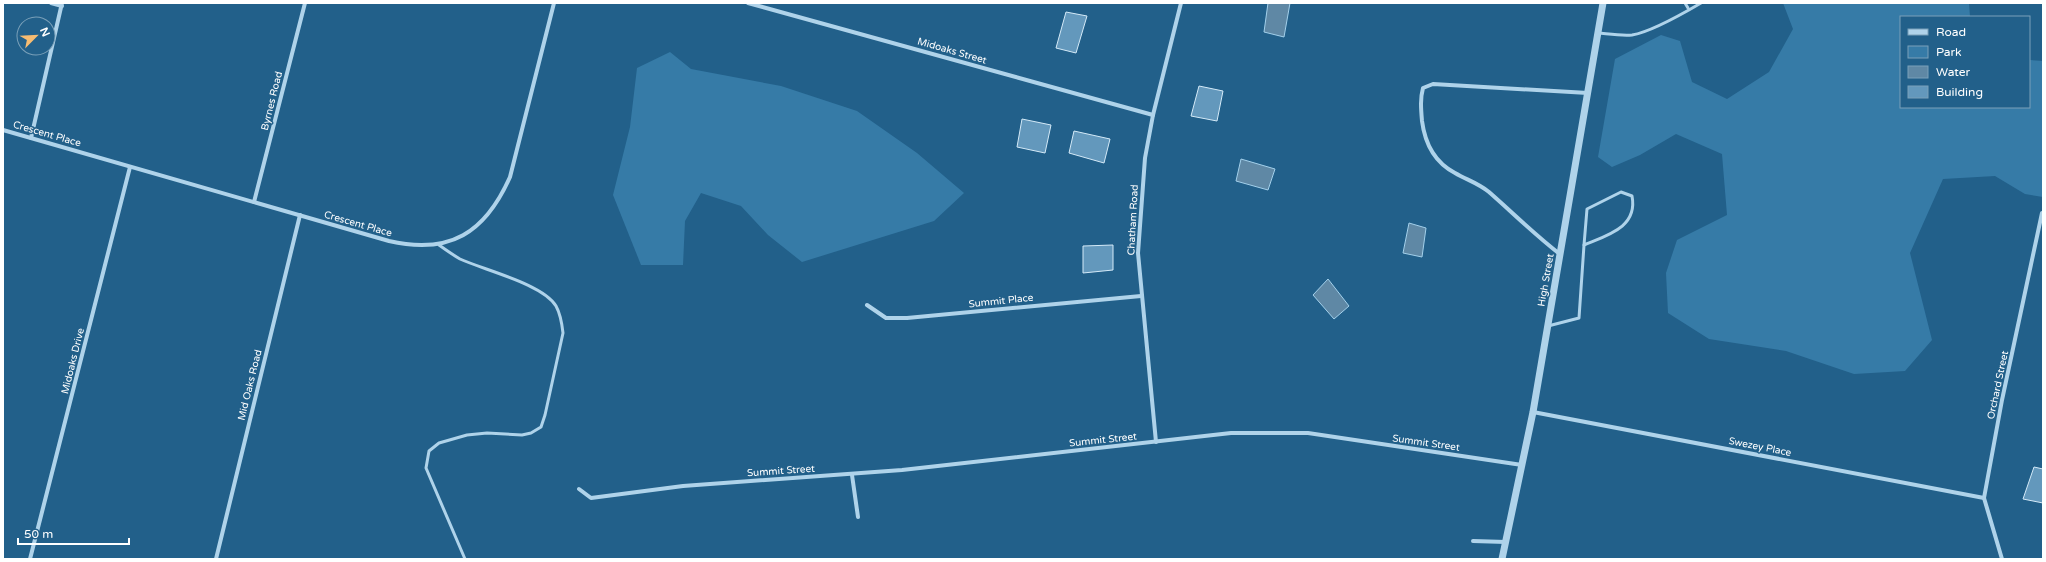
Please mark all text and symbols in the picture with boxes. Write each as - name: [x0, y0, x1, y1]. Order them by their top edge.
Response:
- north arrow: [16, 16, 56, 56]
- legend: [1900, 16, 2030, 108]
- text: N: [37, 25, 52, 39]
- text: Road: [1936, 25, 1966, 39]
- street label: Midoaks Street: [916, 35, 988, 67]
- text: Park: [1936, 45, 1962, 59]
- text: Water: [1936, 65, 1971, 79]
- street label: Byrnes Road: [259, 70, 285, 132]
- text: Building: [1936, 85, 1983, 99]
- street label: Crescent Place: [12, 119, 83, 150]
- street label: Chatham Road: [1125, 184, 1141, 256]
- street label: Crescent Place: [323, 209, 394, 240]
- street label: High Street: [1535, 252, 1557, 307]
- street label: Summit Place: [968, 292, 1034, 310]
- street label: Midoaks Drive: [59, 326, 87, 395]
- street label: Mid Oaks Road: [235, 348, 265, 422]
- street label: Orchard Street: [1985, 349, 2011, 420]
- street label: Summit Street: [1069, 430, 1138, 450]
- street label: Summit Street: [1391, 432, 1461, 454]
- street label: Swezey Place: [1728, 435, 1793, 459]
- street label: Summit Street: [747, 463, 816, 479]
- scale bar: [18, 520, 129, 546]
- text: 50 m: [24, 527, 53, 541]

